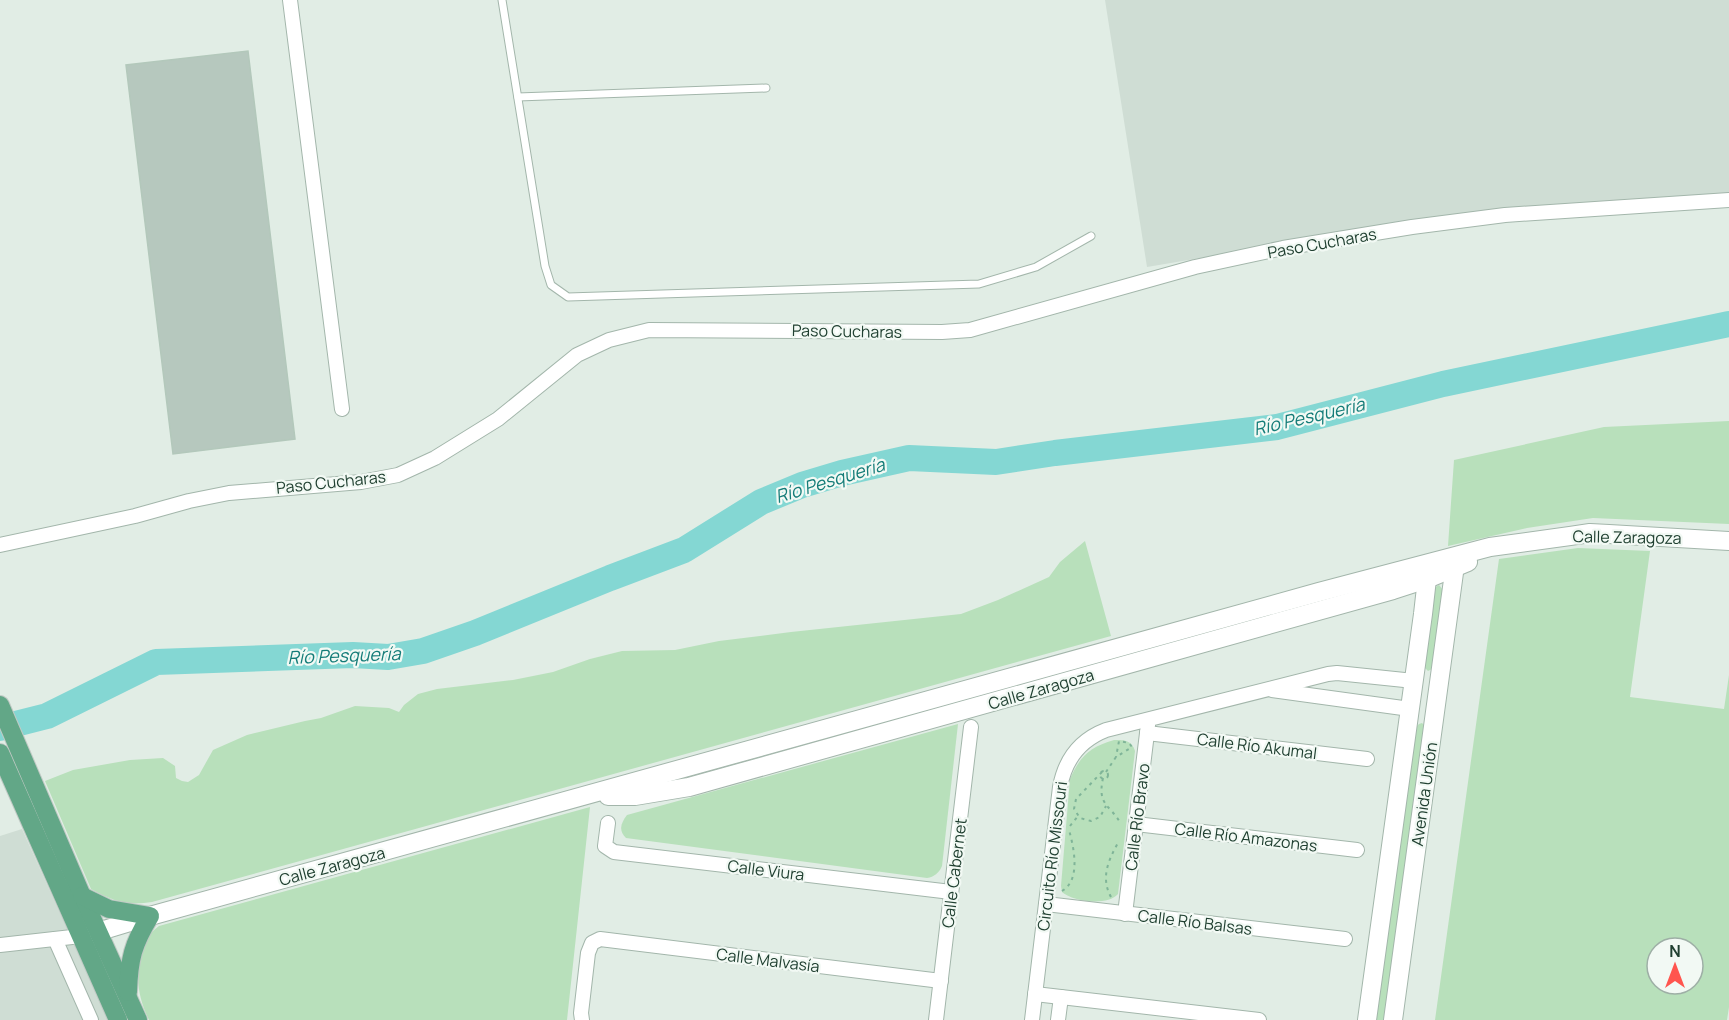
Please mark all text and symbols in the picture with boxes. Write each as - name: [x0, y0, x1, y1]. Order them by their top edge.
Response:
- street label: Paso Cucharas: [1266, 223, 1378, 263]
- street label: Paso Cucharas: [792, 319, 902, 343]
- water label: Río Pesquería: [1251, 391, 1368, 440]
- water label: Río Pesquería: [772, 452, 888, 508]
- street label: Paso Cucharas: [275, 465, 387, 499]
- street label: Calle Zaragoza: [1572, 525, 1682, 549]
- water label: Río Pesquería: [287, 641, 402, 669]
- street label: Calle Zaragoza: [986, 663, 1096, 715]
- street label: Calle Río Akumal: [1196, 728, 1318, 764]
- street label: Avenida Unión: [1406, 741, 1442, 847]
- street label: Calle Río Bravo: [1120, 762, 1154, 872]
- street label: Circuito Río Missouri: [1032, 780, 1072, 932]
- street label: Calle Cabernet: [936, 817, 972, 929]
- street label: Calle Río Amazonas: [1173, 817, 1319, 857]
- street label: Calle Zaragoza: [277, 841, 387, 891]
- street label: Calle Viura: [726, 854, 806, 886]
- street label: Calle Río Balsas: [1137, 904, 1253, 940]
- north arrow: [1645, 936, 1705, 996]
- text: N: [1669, 940, 1681, 962]
- street label: Calle Malvasía: [715, 943, 821, 977]

